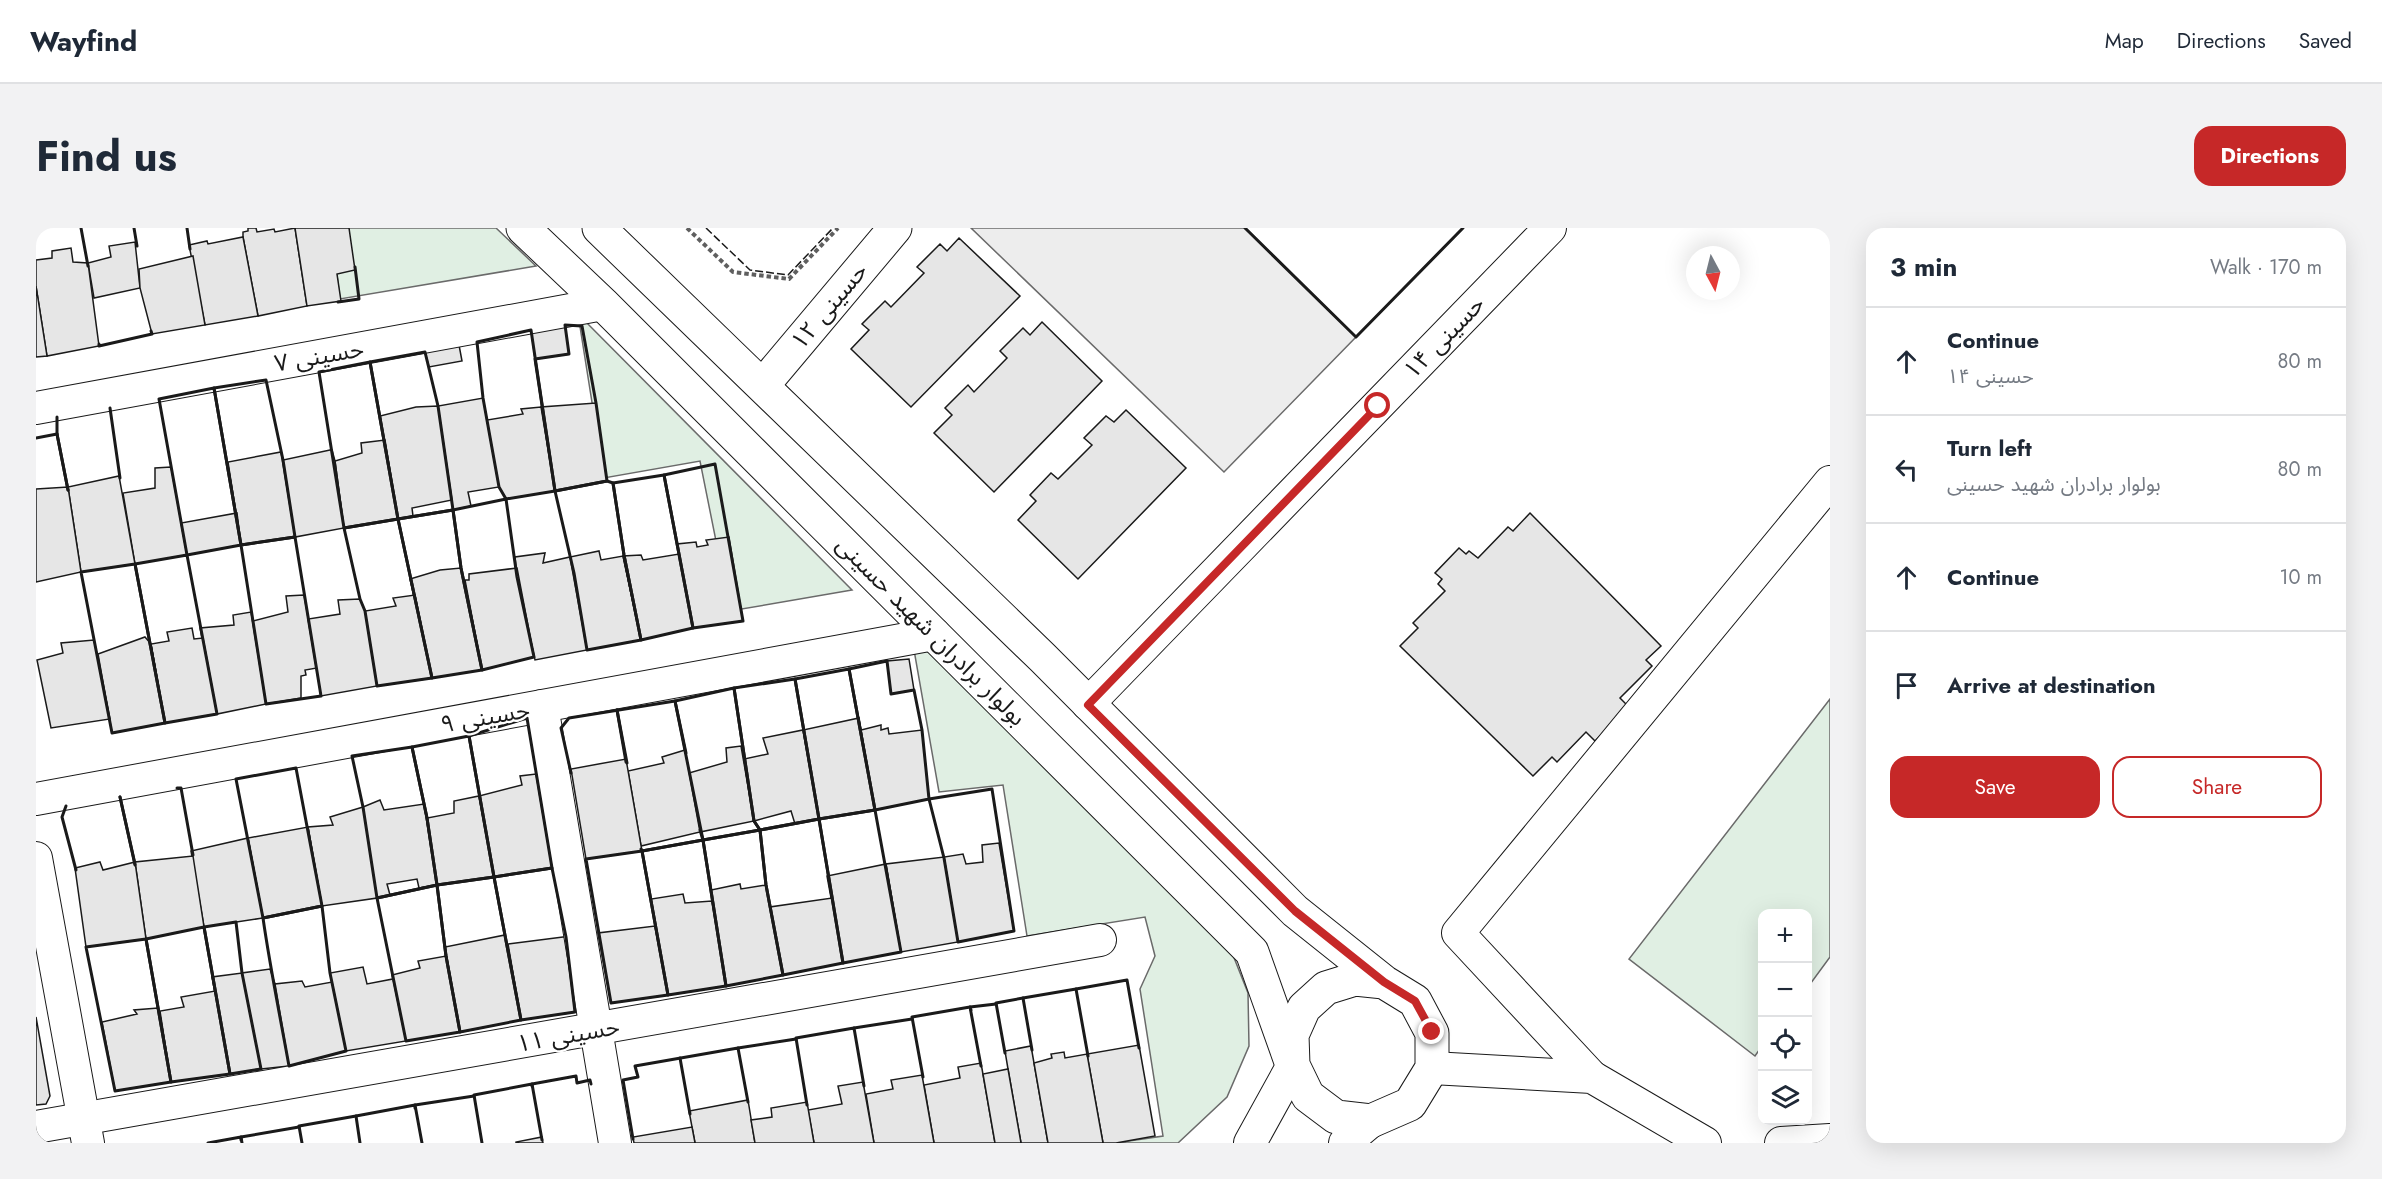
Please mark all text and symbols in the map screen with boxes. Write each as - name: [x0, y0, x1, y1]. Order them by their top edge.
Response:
- text: Wayfind: [30, 21, 137, 62]
- text: Map: [2105, 26, 2144, 56]
- text: Directions: [2177, 26, 2266, 56]
- text: Saved: [2299, 26, 2352, 56]
- text: Find us: [36, 126, 177, 187]
- button: Directions: [2194, 126, 2346, 186]
- north arrow: [1686, 246, 1740, 300]
- text: 3 min: [1890, 248, 1957, 286]
- text: Walk · 170 m: [2210, 253, 2322, 282]
- street label: حسینی ۱۲: [782, 255, 875, 357]
- street label: حسینی ۱۴: [1395, 287, 1492, 386]
- text: Continue: [1947, 324, 2039, 356]
- street label: حسینی ۷: [271, 330, 366, 381]
- icon: ahead: [1890, 345, 1923, 378]
- text: 80 m: [2277, 347, 2322, 376]
- text: حسینی ۱۴: [1947, 362, 2034, 391]
- route start: [1364, 392, 1390, 418]
- text: Turn left: [1947, 432, 2032, 464]
- icon: left: [1890, 453, 1923, 486]
- text: 80 m: [2277, 455, 2322, 484]
- text: بولوار برادران شهید حسینی: [1947, 470, 2161, 499]
- street label: بولوار برادران شهید حسینی: [828, 528, 1034, 734]
- icon: ahead: [1890, 561, 1923, 594]
- text: Continue: [1947, 561, 2039, 593]
- text: 10 m: [2279, 563, 2322, 592]
- icon: arrive: [1890, 669, 1923, 702]
- text: Arrive at destination: [1947, 669, 2156, 701]
- street label: حسینی ۹: [437, 691, 532, 742]
- button: Save: [1890, 756, 2100, 818]
- button: Share: [2112, 756, 2322, 818]
- map controls: [1758, 909, 1812, 1125]
- button: +: [1758, 909, 1812, 963]
- button: −: [1758, 963, 1812, 1017]
- street label: حسینی ۱۱: [514, 1008, 622, 1061]
- button: locate: [1758, 1017, 1812, 1071]
- route end: [1418, 1018, 1444, 1044]
- button: layers: [1758, 1071, 1812, 1125]

